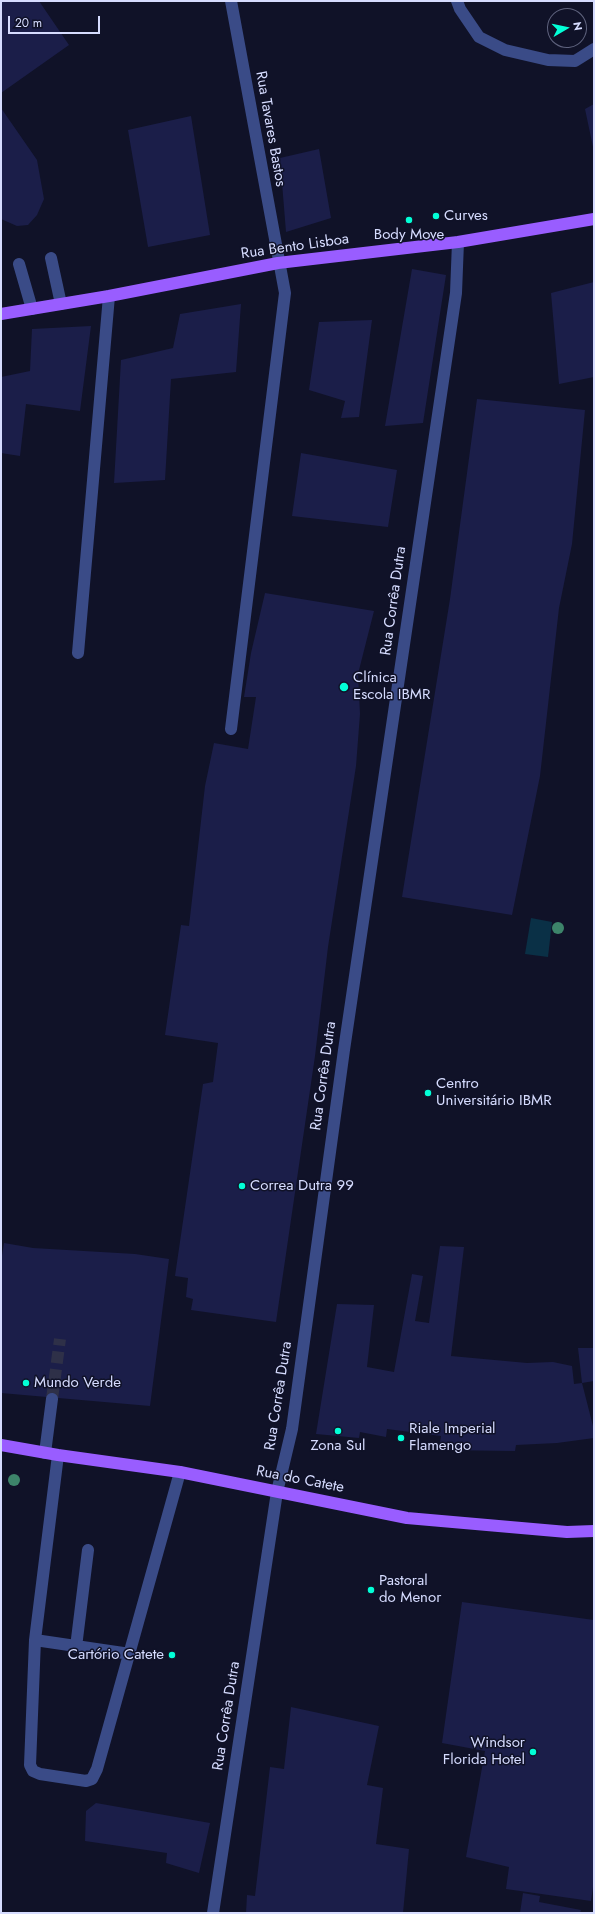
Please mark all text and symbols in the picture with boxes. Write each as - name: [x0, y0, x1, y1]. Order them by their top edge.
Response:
- scale bar: [10, 8, 102, 34]
- north arrow: [547, 8, 587, 48]
- text: 20 m: [15, 14, 42, 32]
- text: N: [569, 21, 586, 32]
- street label: Rua Tavares Bastos: [251, 70, 289, 188]
- place label: Curves: [444, 207, 488, 225]
- marker: Curves: [431, 211, 441, 221]
- marker: Body Move: [404, 215, 414, 225]
- place label: Body Move: [374, 226, 444, 244]
- street label: Rua Bento Lisboa: [240, 231, 350, 263]
- street label: Rua Corrêa Dutra: [377, 545, 411, 657]
- place label: Clínica Escola IBMR: [353, 669, 430, 704]
- marker: Clínica Escola IBMR: [338, 681, 350, 693]
- street label: Rua Corrêa Dutra: [307, 1020, 341, 1132]
- place label: Centro Universitário IBMR: [436, 1075, 552, 1110]
- marker: Centro Universitário IBMR: [423, 1088, 433, 1098]
- place label: Correa Dutra 99: [250, 1177, 354, 1195]
- marker: Correa Dutra 99: [237, 1181, 247, 1191]
- street label: Rua Corrêa Dutra: [262, 1340, 296, 1452]
- place label: Mundo Verde: [34, 1374, 121, 1392]
- marker: Mundo Verde: [21, 1378, 31, 1388]
- place label: Riale Imperial Flamengo: [409, 1420, 496, 1455]
- marker: Zona Sul: [333, 1426, 343, 1436]
- marker: Riale Imperial Flamengo: [396, 1433, 406, 1443]
- place label: Zona Sul: [310, 1437, 366, 1455]
- street label: Rua do Catete: [254, 1463, 346, 1497]
- place label: Pastoral do Menor: [379, 1572, 441, 1607]
- marker: Pastoral do Menor: [366, 1585, 376, 1595]
- place label: Cartório Catete: [68, 1646, 164, 1664]
- marker: Cartório Catete: [167, 1650, 177, 1660]
- street label: Rua Corrêa Dutra: [210, 1660, 244, 1772]
- place label: Windsor Florida Hotel: [443, 1734, 525, 1769]
- marker: Windsor Florida Hotel: [528, 1747, 538, 1757]

